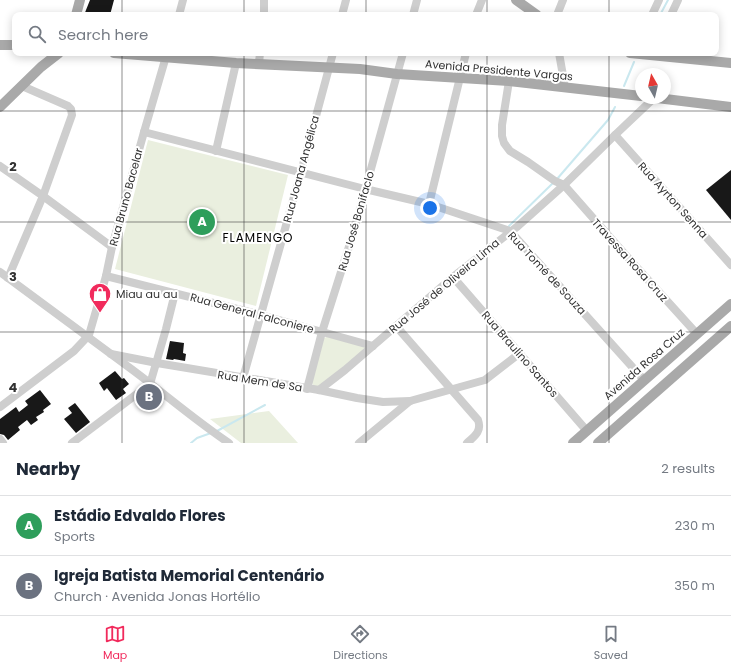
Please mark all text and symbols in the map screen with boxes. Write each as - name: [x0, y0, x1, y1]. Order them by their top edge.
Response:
- search box: [12, 12, 719, 56]
- icon: search: [26, 23, 48, 45]
- text: Search here: [58, 24, 148, 45]
- street label: Avenida Presidente Vargas: [424, 56, 574, 84]
- north arrow: [635, 68, 671, 104]
- street label: Rua Joana Angélica: [279, 114, 323, 224]
- street label: Rua Bruno Bacelar: [105, 146, 147, 248]
- text: 2: [9, 157, 17, 176]
- street label: Rua Ayrton Senna: [634, 158, 712, 242]
- street label: Rua José Bonifaclo: [334, 169, 378, 273]
- your location: [420, 198, 440, 218]
- pin: A: [189, 207, 215, 237]
- street label: Travessa Rosa Cruz: [588, 215, 672, 305]
- street label: Rua Tomé de Souza: [504, 228, 590, 318]
- district label: FLAMENGO: [222, 229, 294, 246]
- street label: Rua José de Oliveira Lima: [385, 235, 503, 337]
- text: 3: [9, 267, 17, 286]
- shop icon: Miau au au: [87, 281, 113, 314]
- place label: Miau au au: [116, 286, 177, 302]
- street label: Rua General Falconiere: [188, 289, 316, 337]
- street label: Rua Braulino Santos: [478, 307, 562, 401]
- street label: Avenida Rosa Cruz: [600, 324, 688, 404]
- street label: Rua Mem de Sa: [216, 366, 304, 396]
- text: 4: [9, 378, 18, 397]
- pin: B: [136, 382, 162, 412]
- text: Nearby: [16, 457, 80, 481]
- text: 2 results: [661, 459, 715, 478]
- text: Estádio Edvaldo Flores: [54, 505, 226, 526]
- text: A: [24, 516, 34, 535]
- text: 230 m: [675, 516, 715, 535]
- text: Sports: [54, 527, 95, 546]
- text: Igreja Batista Memorial Centenário: [54, 565, 324, 586]
- text: B: [25, 576, 33, 595]
- text: 350 m: [674, 576, 715, 595]
- text: Church · Avenida Jonas Hortélio: [54, 587, 260, 606]
- tab: Map: [103, 623, 127, 664]
- tab: Directions: [333, 623, 388, 664]
- tab: Saved: [594, 623, 628, 664]

